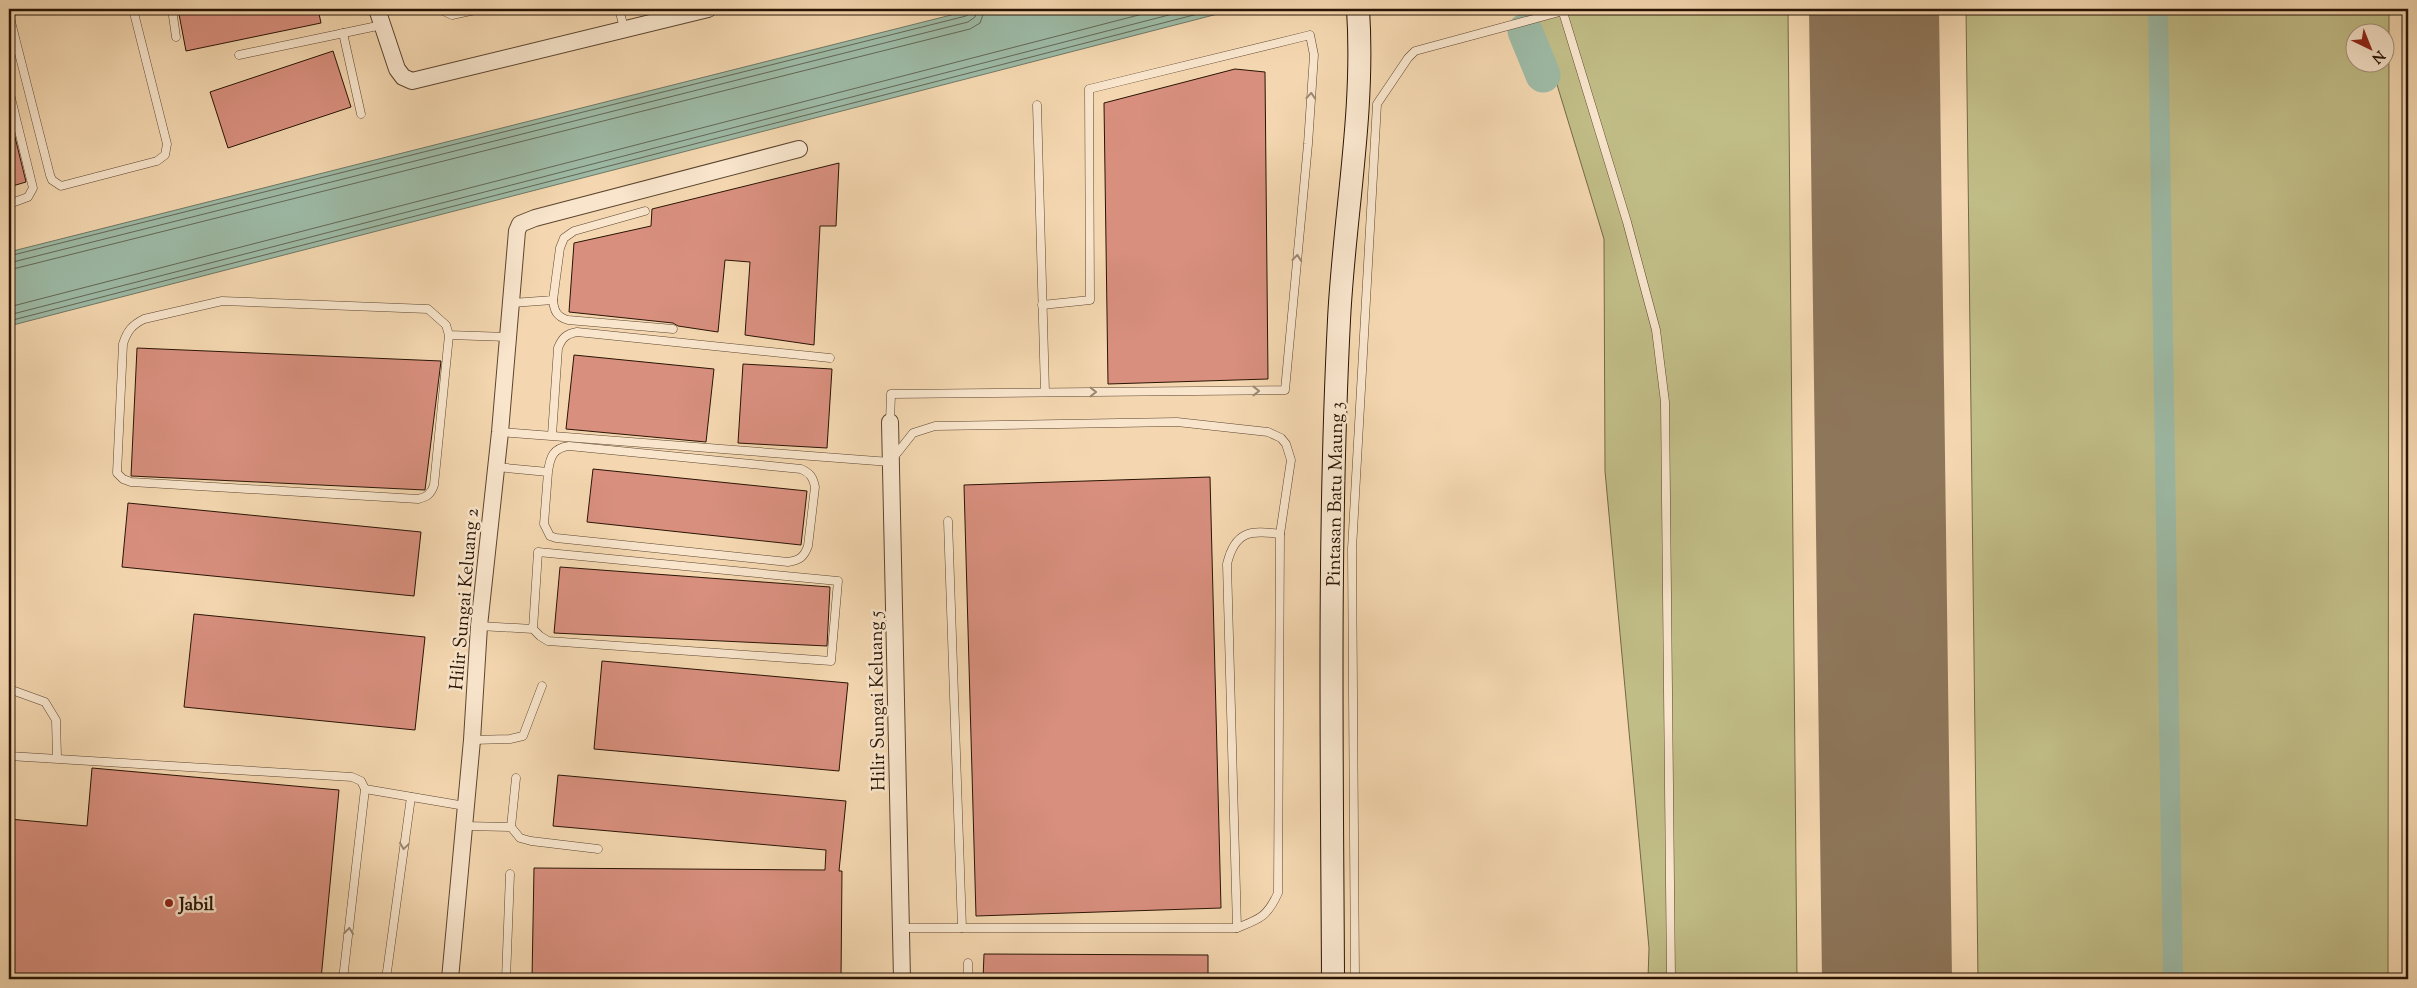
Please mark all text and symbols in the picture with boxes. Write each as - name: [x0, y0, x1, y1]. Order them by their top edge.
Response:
- north arrow: [2344, 22, 2394, 72]
- text: N: [2367, 45, 2388, 67]
- one-way arrow: [1305, 92, 1316, 100]
- one-way arrow: [1292, 253, 1303, 261]
- one-way arrow: [1252, 385, 1260, 396]
- one-way arrow: [1090, 387, 1098, 397]
- street label: Pintasan Batu Maung 3: [1321, 402, 1352, 587]
- street label: Hilir Sungai Keluang 2: [444, 507, 487, 691]
- street label: Hilir Sungai Keluang 5: [863, 610, 894, 791]
- one-way arrow: [399, 842, 410, 850]
- place label: Jabil: [177, 892, 215, 919]
- marker: Jabil: [163, 897, 175, 909]
- one-way arrow: [343, 927, 354, 935]

